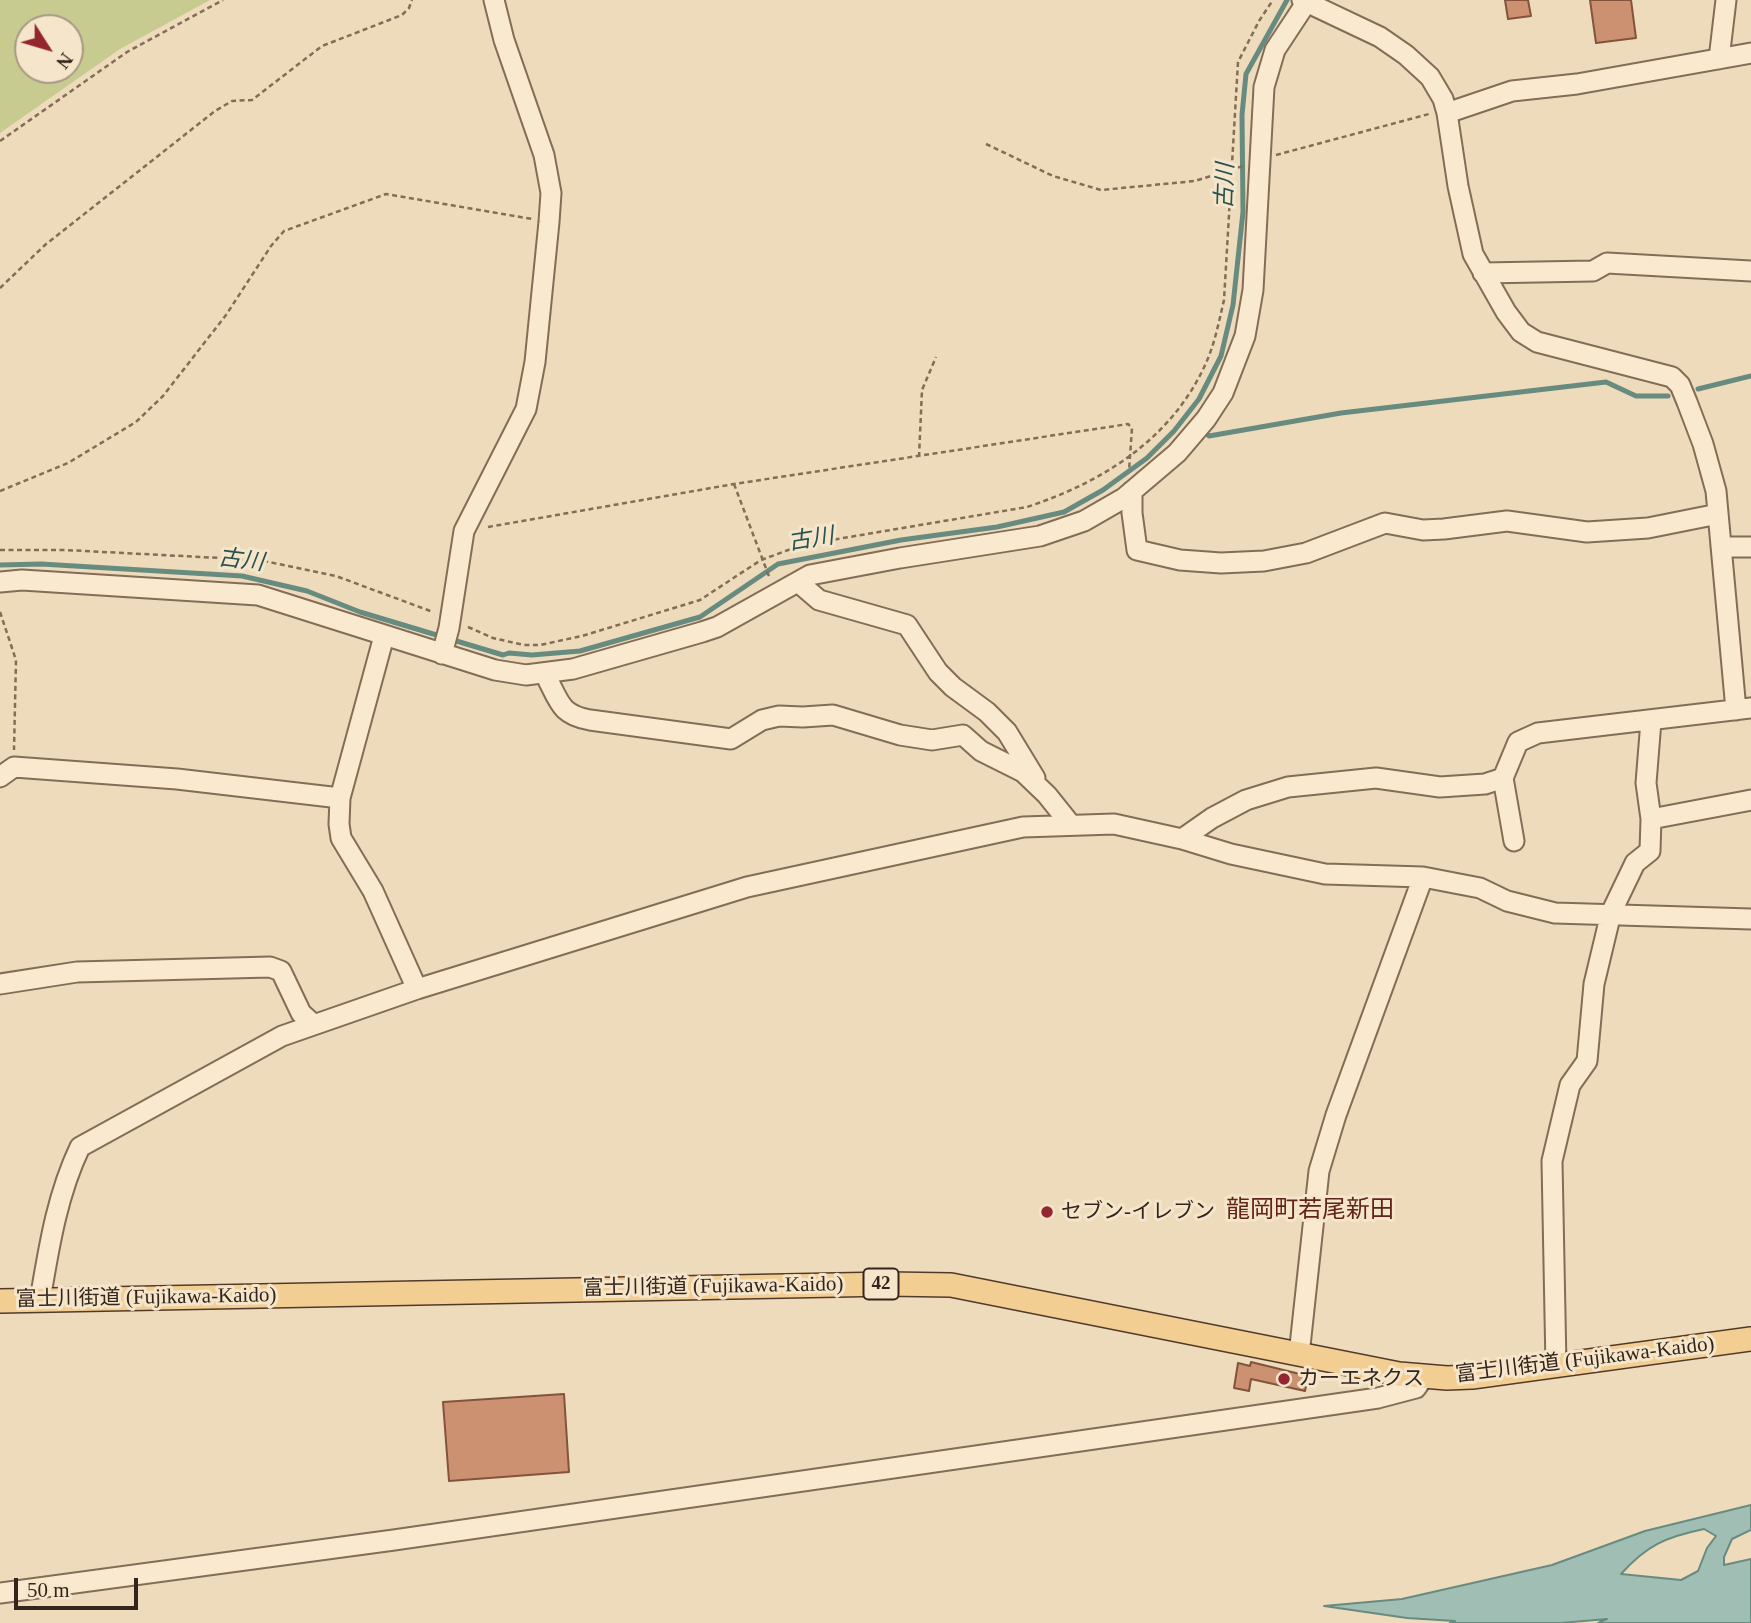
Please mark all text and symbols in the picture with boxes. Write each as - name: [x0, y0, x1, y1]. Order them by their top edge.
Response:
- north arrow: [14, 14, 84, 84]
- text: N: [52, 49, 77, 73]
- water label: 古川: [1211, 163, 1241, 209]
- water label: 古川: [786, 523, 836, 557]
- water label: 古川: [216, 544, 266, 578]
- district label: 龍岡町若尾新田: [1226, 1197, 1394, 1225]
- place label: セブン-イレブン: [1061, 1199, 1215, 1225]
- marker: セブン-イレブン: [1039, 1204, 1055, 1220]
- road number: 42: [864, 1268, 898, 1300]
- street label: 富士川街道 (Fujikawa-Kaido): [582, 1272, 844, 1302]
- street label: 富士川街道 (Fujikawa-Kaido): [15, 1283, 277, 1313]
- street label: 富士川街道 (Fujikawa-Kaido): [1454, 1332, 1716, 1388]
- place label: カーエネクス: [1298, 1366, 1424, 1392]
- marker: カーエネクス: [1276, 1371, 1292, 1387]
- scale bar: [18, 1564, 142, 1608]
- text: 50 m: [27, 1578, 70, 1602]

